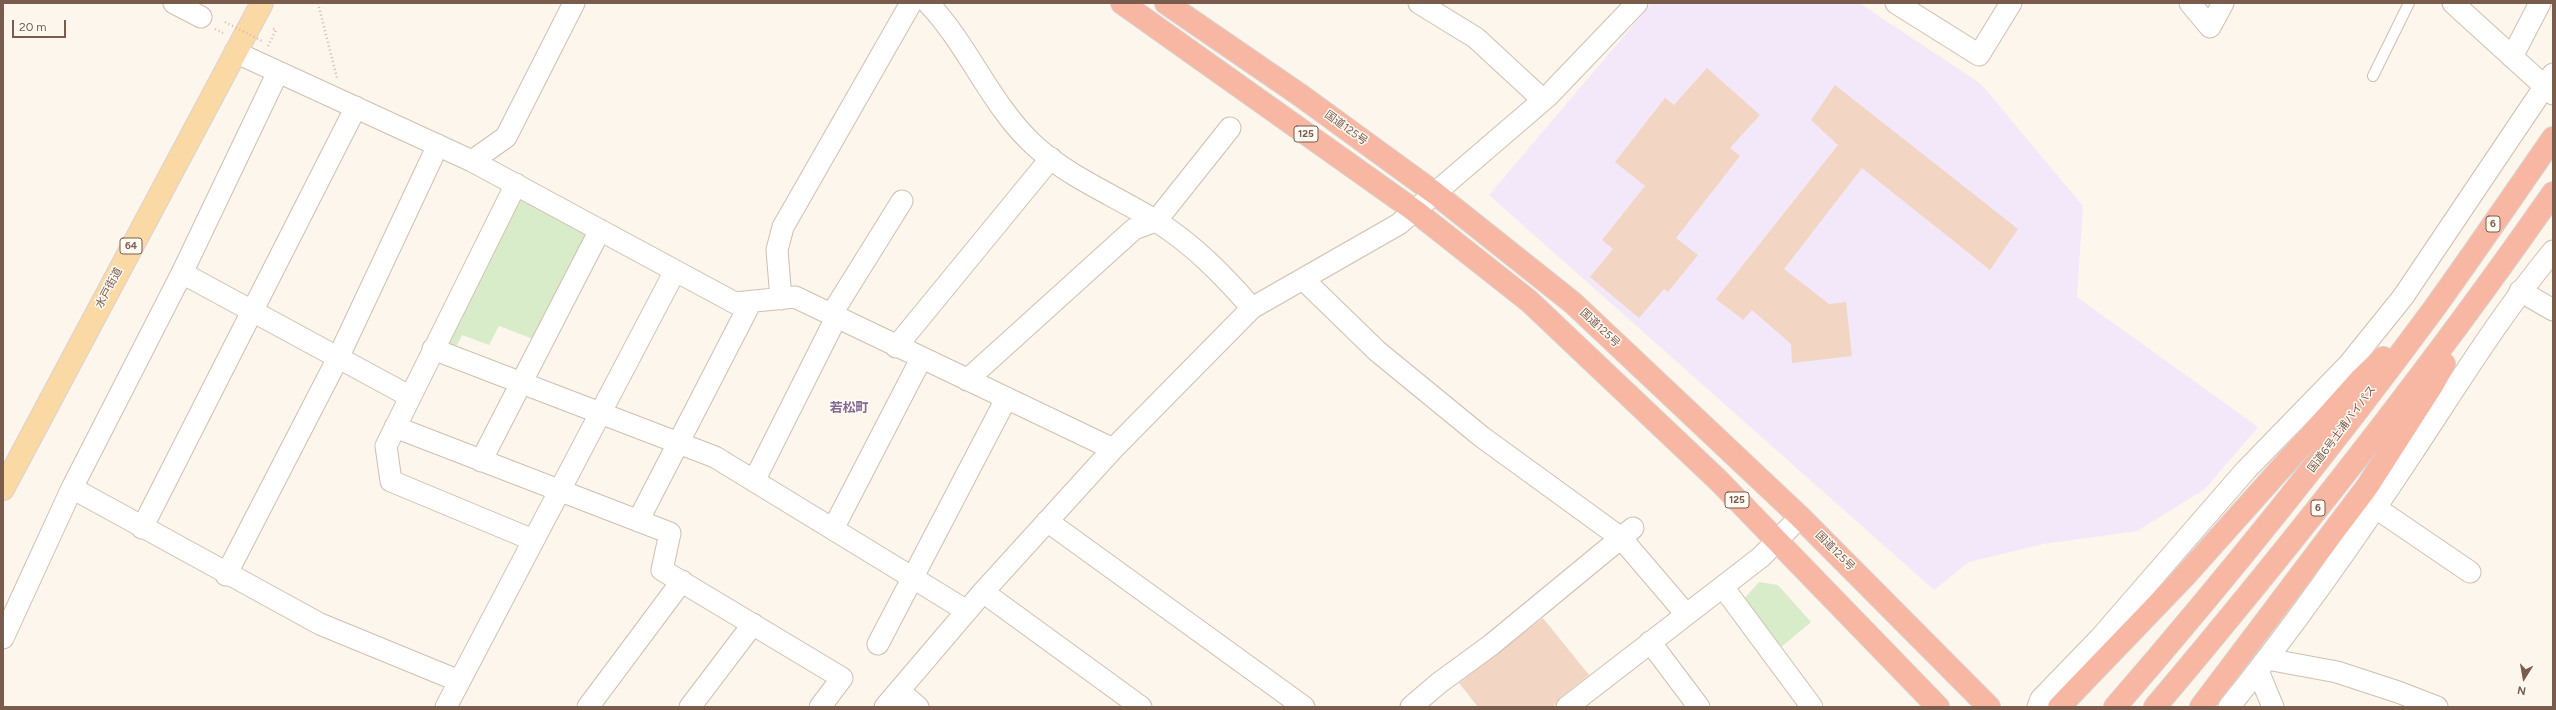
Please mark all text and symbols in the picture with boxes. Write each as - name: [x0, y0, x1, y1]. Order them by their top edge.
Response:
- scale bar: [14, 12, 68, 38]
- text: 20 m: [19, 20, 47, 34]
- street label: 国道125号: [1322, 108, 1370, 148]
- road number: 125: [1294, 126, 1318, 142]
- road number: 6: [2486, 216, 2500, 232]
- road number: 64: [120, 238, 142, 254]
- street label: 水戸街道: [93, 265, 125, 311]
- street label: 国道125号: [1577, 306, 1623, 350]
- street label: 国道6号土浦バイパス: [2305, 383, 2379, 475]
- district label: 若松町: [830, 400, 868, 416]
- road number: 125: [1725, 492, 1749, 508]
- road number: 6: [2311, 500, 2325, 516]
- street label: 国道125号: [1813, 529, 1857, 573]
- north arrow: [2504, 658, 2544, 698]
- text: N: [2516, 683, 2527, 697]

